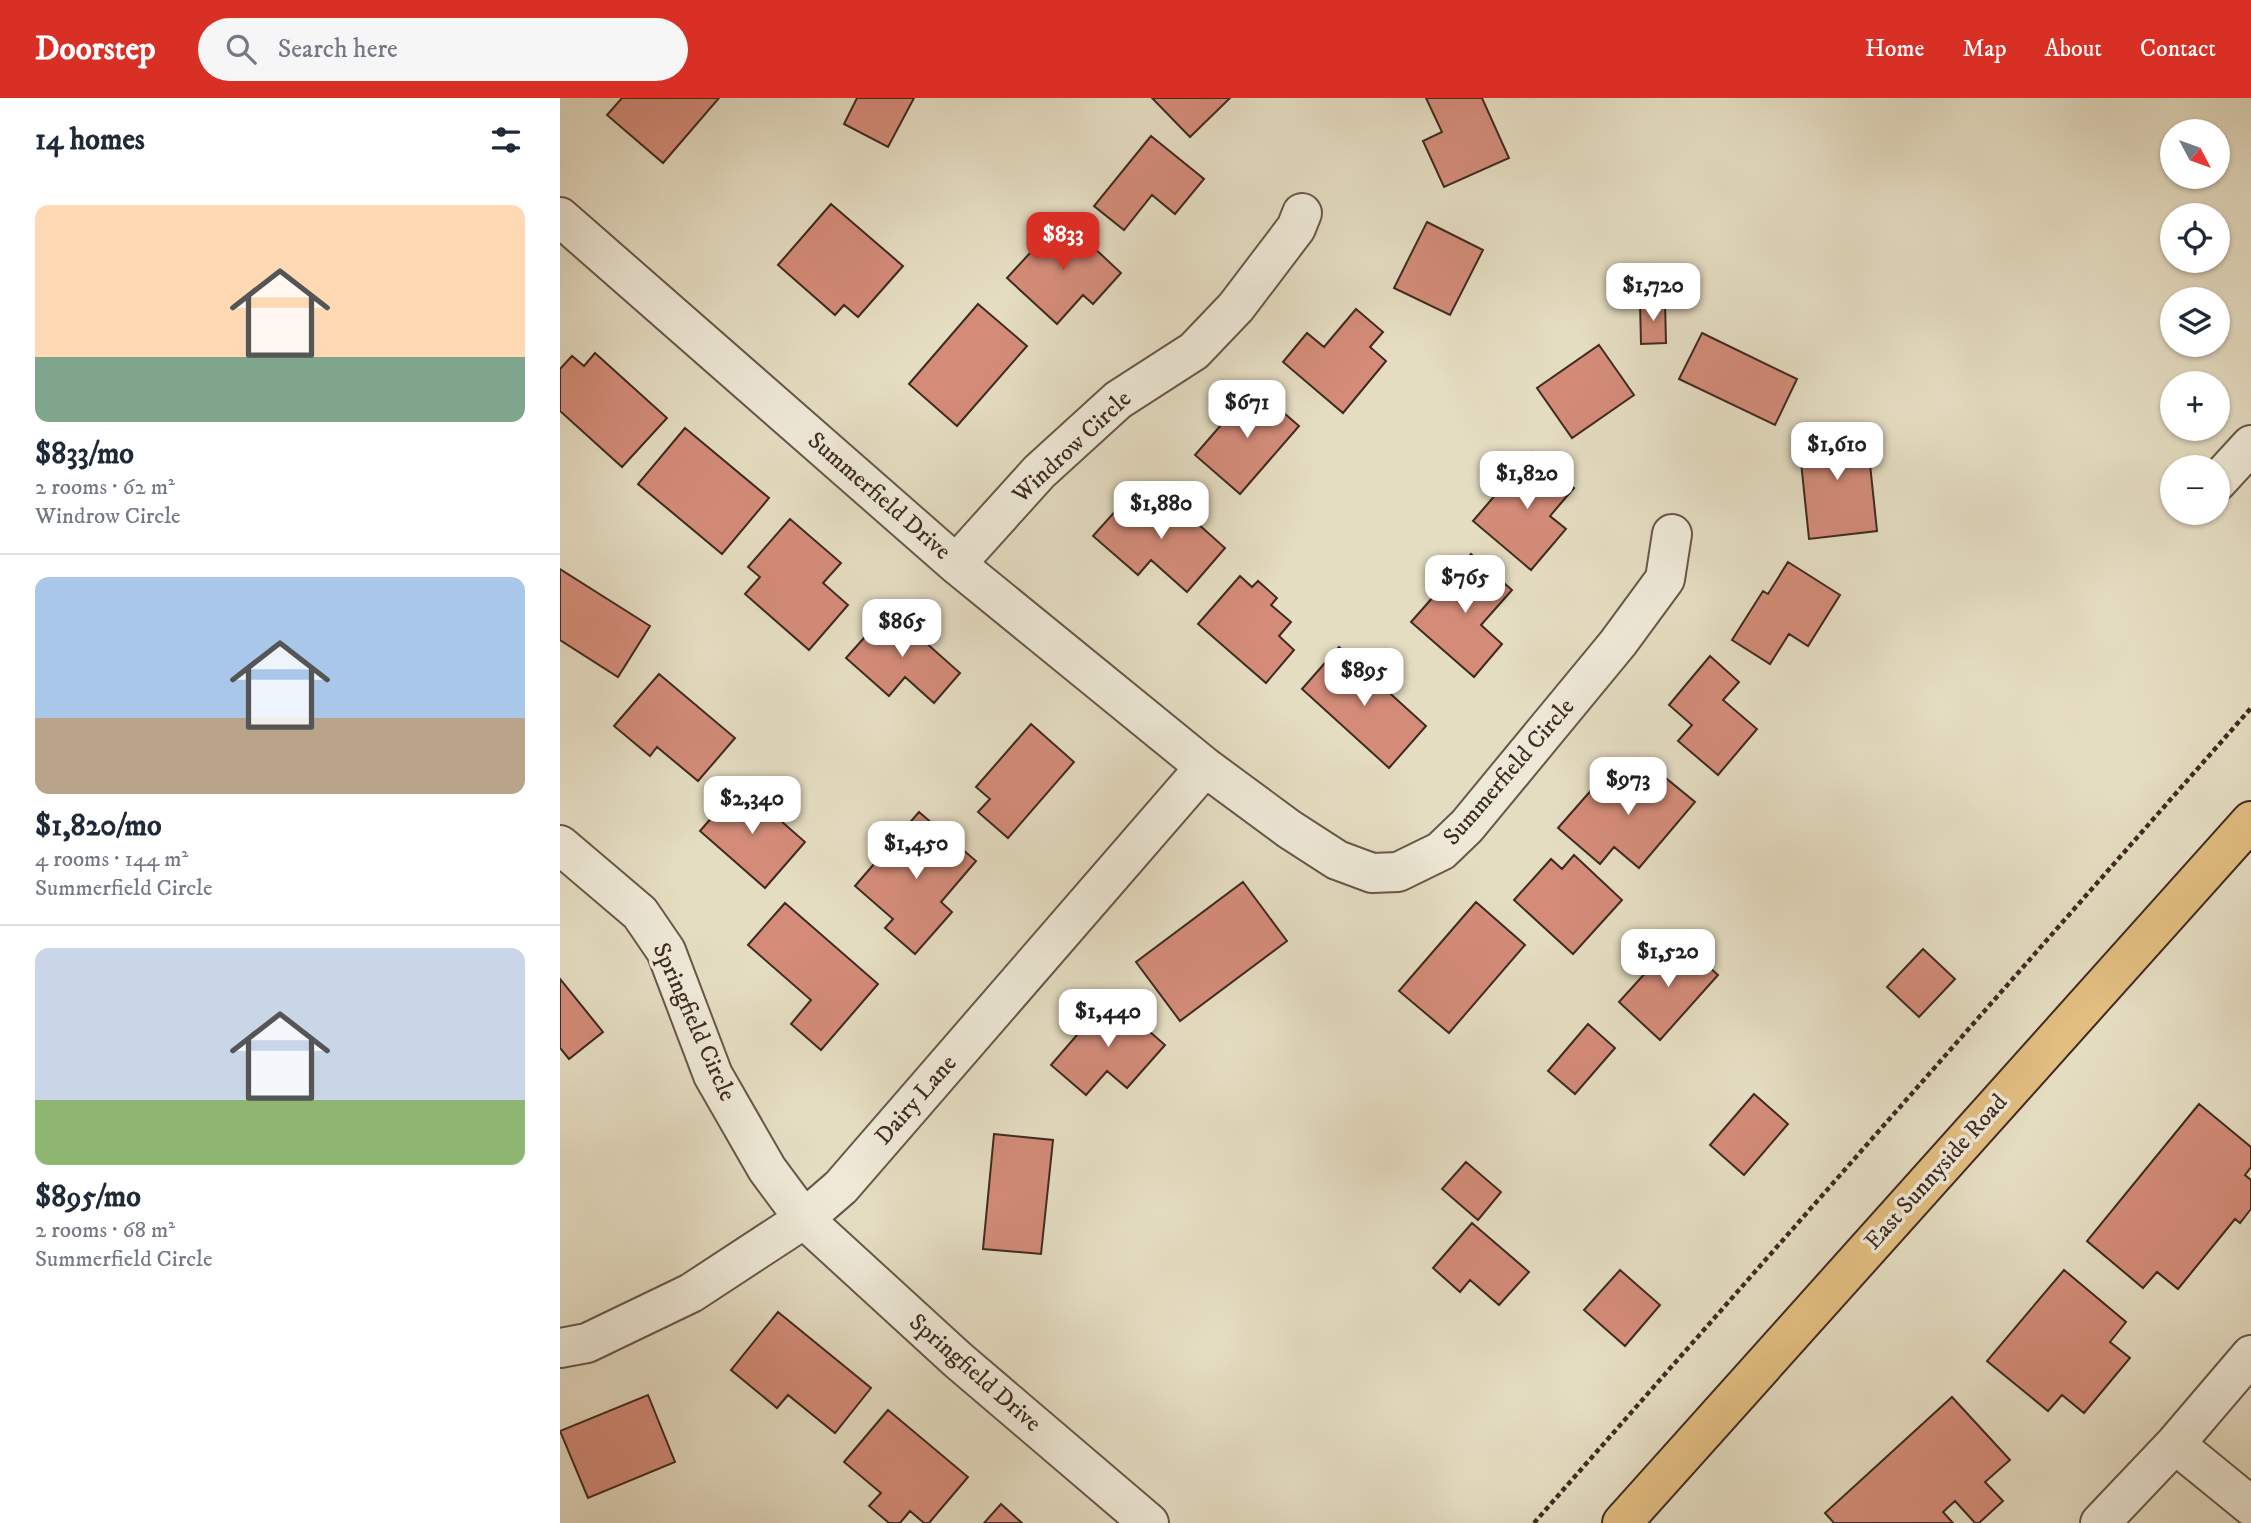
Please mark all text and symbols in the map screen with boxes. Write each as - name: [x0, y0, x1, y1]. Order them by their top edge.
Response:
- search box: [198, 18, 688, 81]
- text: Doorstep: [35, 29, 156, 70]
- icon: search: [222, 30, 260, 68]
- text: Search here: [278, 33, 398, 66]
- text: Home: [1865, 34, 1924, 64]
- text: Map: [1962, 34, 2007, 64]
- text: About: [2045, 34, 2102, 64]
- text: Contact: [2140, 34, 2216, 64]
- north arrow: [2160, 119, 2230, 189]
- map controls: [2160, 119, 2230, 525]
- icon: filters: [487, 121, 525, 159]
- text: 14 homes: [35, 122, 145, 159]
- button: locate: [2160, 203, 2230, 273]
- pin: $833: [1022, 212, 1104, 272]
- text: $833: [1042, 220, 1084, 249]
- icon: home: [217, 250, 343, 376]
- pin: $1,720: [1596, 264, 1710, 323]
- text: $1,720: [1622, 271, 1684, 300]
- button: layers: [2160, 287, 2230, 357]
- button: +: [2160, 371, 2230, 441]
- pin: $671: [1206, 380, 1288, 440]
- street label: Windrow Circle: [1005, 384, 1138, 510]
- text: $671: [1224, 388, 1270, 417]
- pin: $1,610: [1780, 422, 1894, 482]
- street label: Summerfield Drive: [801, 426, 957, 566]
- text: $1,610: [1807, 430, 1867, 459]
- text: $833/mo: [35, 436, 134, 473]
- pin: $1,820: [1470, 452, 1584, 511]
- button: −: [2160, 455, 2230, 525]
- text: $1,820: [1496, 459, 1558, 488]
- text: 2 rooms · 62 m²: [35, 473, 175, 502]
- pin: $1,880: [1104, 482, 1218, 541]
- text: $1,880: [1130, 489, 1192, 518]
- text: Windrow Circle: [35, 502, 181, 531]
- pin: $765: [1424, 556, 1506, 615]
- text: $765: [1441, 563, 1489, 592]
- pin: $865: [861, 600, 943, 659]
- text: $865: [878, 607, 926, 636]
- icon: home: [217, 622, 343, 748]
- pin: $895: [1323, 648, 1405, 708]
- text: $895: [1341, 656, 1387, 685]
- street label: Summerfield Circle: [1437, 692, 1581, 852]
- pin: $973: [1587, 758, 1669, 817]
- text: $973: [1606, 765, 1650, 794]
- pin: $2,340: [695, 776, 809, 836]
- text: $2,340: [720, 784, 784, 813]
- text: $1,820/mo: [35, 808, 162, 845]
- pin: $1,450: [859, 822, 973, 881]
- text: $1,450: [884, 829, 948, 858]
- text: 4 rooms · 144 m²: [35, 845, 188, 874]
- text: Summerfield Circle: [35, 874, 212, 903]
- pin: $1,520: [1611, 930, 1725, 989]
- text: $1,520: [1637, 937, 1699, 966]
- street label: Springfield Circle: [646, 938, 742, 1106]
- pin: $1,440: [1051, 990, 1165, 1049]
- icon: home: [217, 993, 343, 1119]
- text: $1,440: [1075, 997, 1141, 1026]
- street label: Dairy Lane: [869, 1049, 963, 1151]
- street label: East Sunnyside Road: [1858, 1088, 2014, 1256]
- text: $895/mo: [35, 1179, 141, 1216]
- text: 2 rooms · 68 m²: [35, 1216, 175, 1245]
- text: Summerfield Circle: [35, 1245, 212, 1274]
- street label: Springfield Drive: [903, 1308, 1047, 1439]

